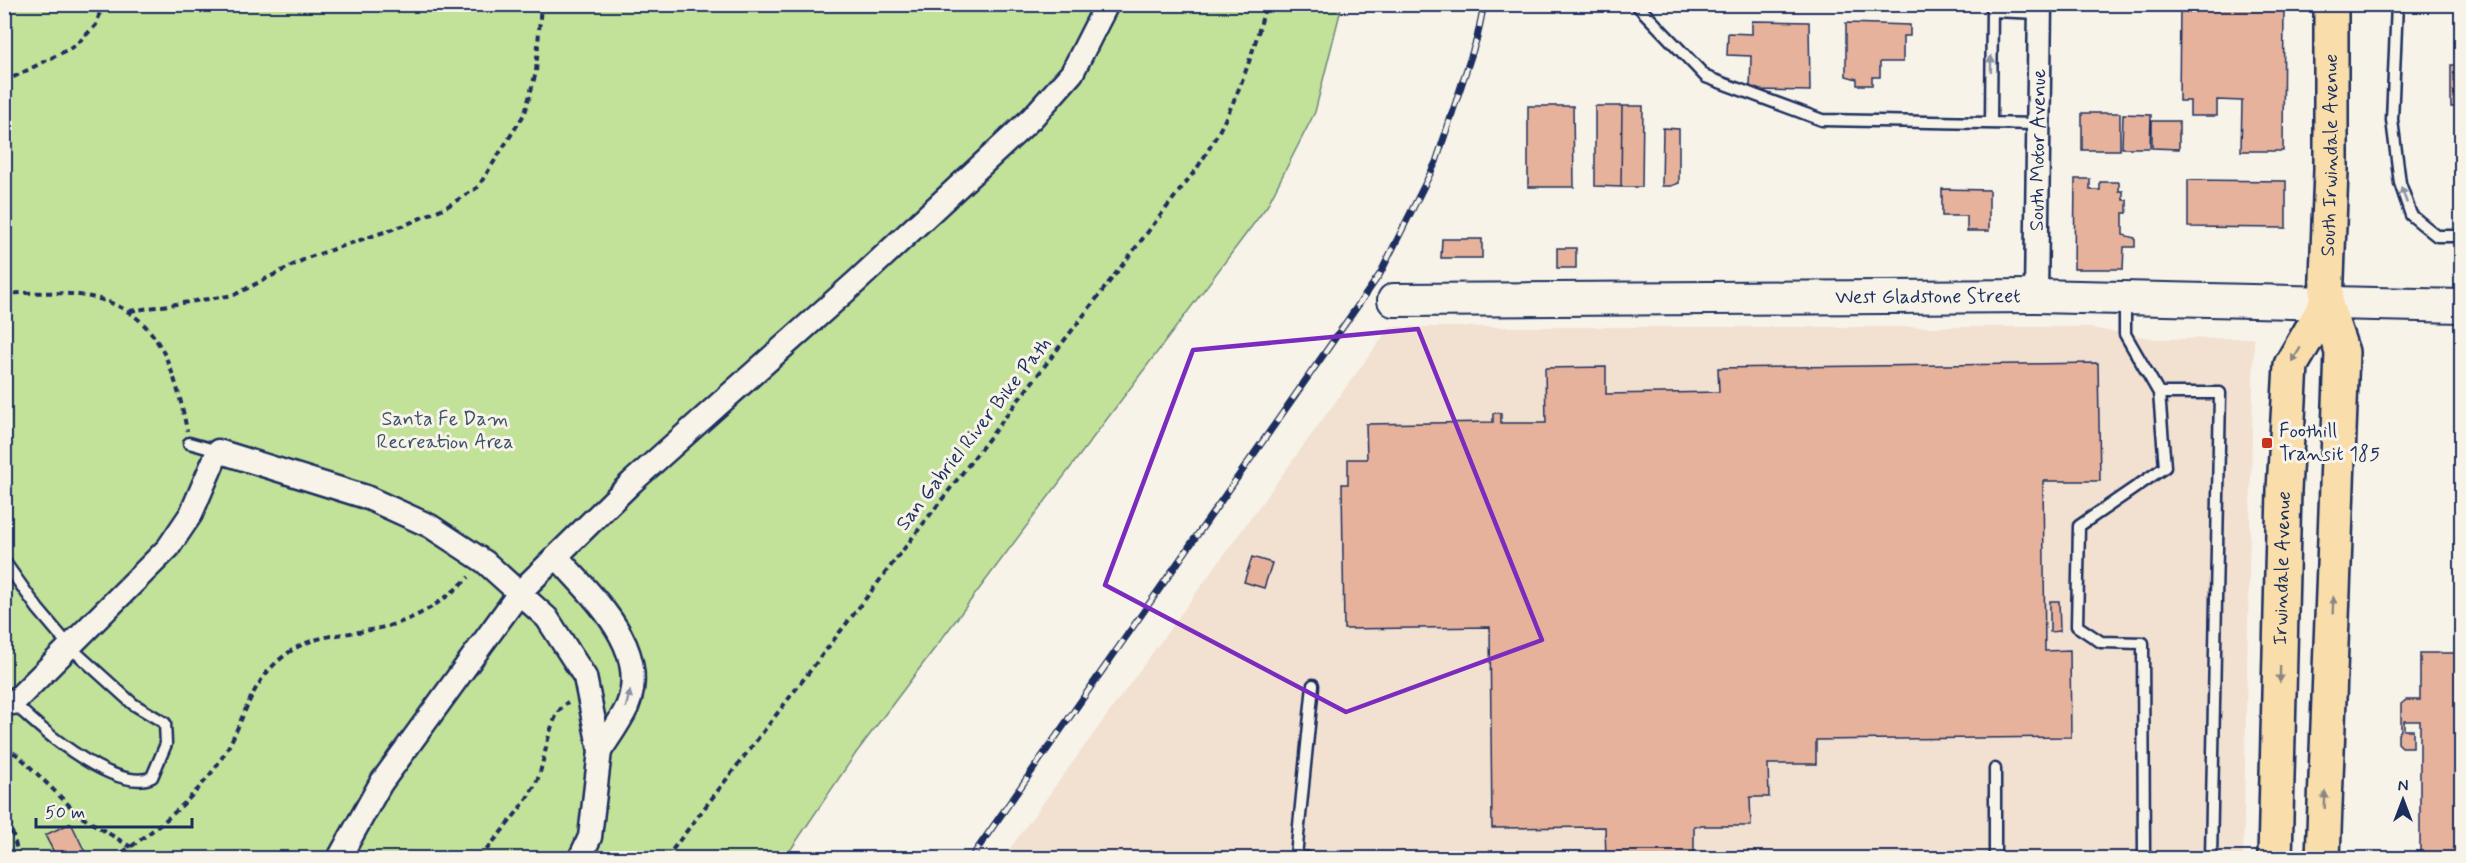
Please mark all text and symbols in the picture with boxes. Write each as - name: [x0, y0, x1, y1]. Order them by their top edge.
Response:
- one-way arrow: [1987, 54, 1996, 73]
- street label: South Irwindale Avenue: [2314, 54, 2345, 257]
- street label: South Motor Avenue: [2023, 69, 2053, 231]
- one-way arrow: [2398, 186, 2408, 204]
- street label: West Gladstone Street: [1835, 283, 2021, 311]
- street label: San Gabriel River Bike Path: [890, 332, 1058, 536]
- one-way arrow: [2291, 347, 2302, 363]
- park label: Santa Fe Dam Recreation Area: [377, 406, 513, 456]
- place label: Foothill Transit 185: [2279, 418, 2380, 468]
- marker: Foothill Transit 185: [2260, 436, 2274, 450]
- street label: Irwindale Avenue: [2267, 491, 2297, 645]
- one-way arrow: [2328, 596, 2337, 615]
- one-way arrow: [2275, 665, 2284, 684]
- one-way arrow: [623, 690, 633, 708]
- north arrow: [2373, 770, 2433, 830]
- text: N: [2398, 776, 2408, 797]
- scale bar: [36, 791, 192, 829]
- one-way arrow: [2320, 791, 2330, 810]
- text: 50 m: [45, 801, 85, 825]

